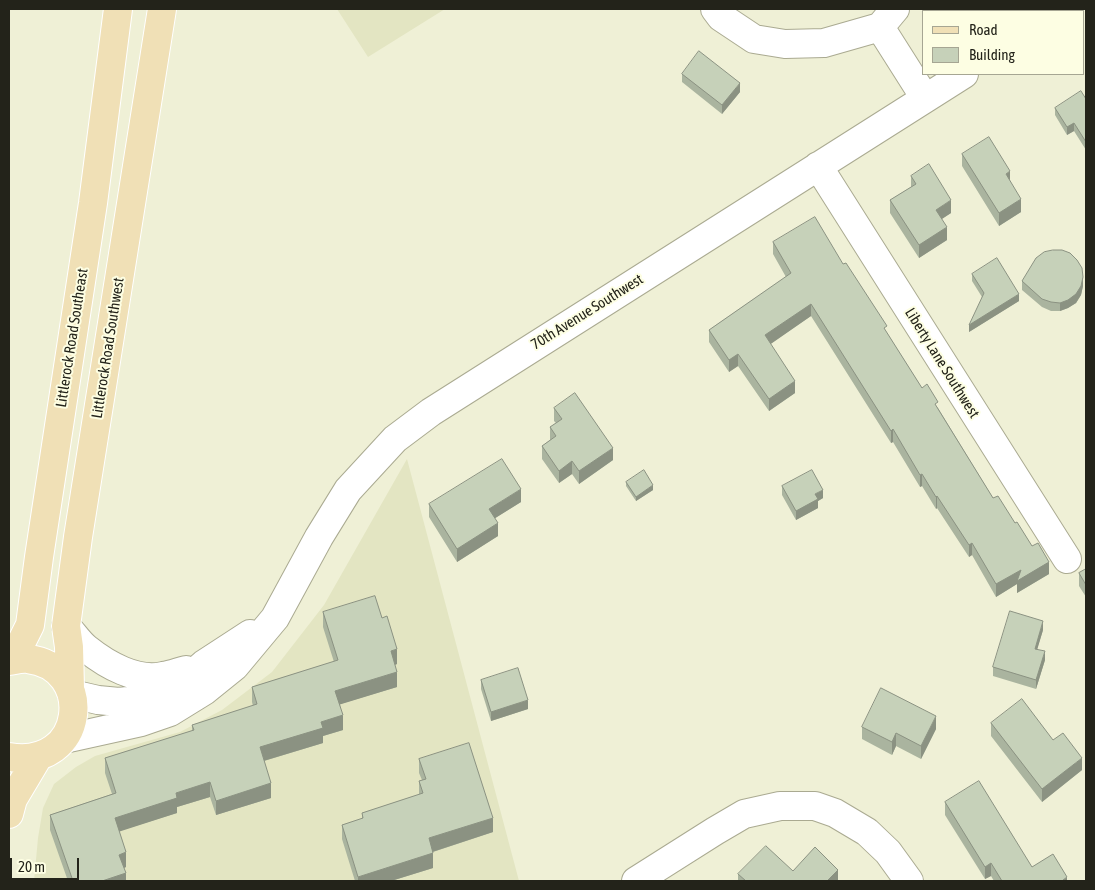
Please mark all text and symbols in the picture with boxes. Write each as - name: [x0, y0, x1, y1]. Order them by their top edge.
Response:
- legend: [922, 10, 1085, 75]
- text: Road: [969, 21, 998, 38]
- text: Building: [969, 46, 1015, 63]
- street label: Littlerock Road Southeast: [52, 267, 92, 409]
- street label: 70th Avenue Southwest: [528, 270, 646, 354]
- street label: Littlerock Road Southwest: [88, 276, 128, 420]
- street label: Liberty Lane Southwest: [901, 305, 983, 421]
- scale bar: [12, 848, 81, 880]
- text: 20 m: [18, 858, 45, 875]

